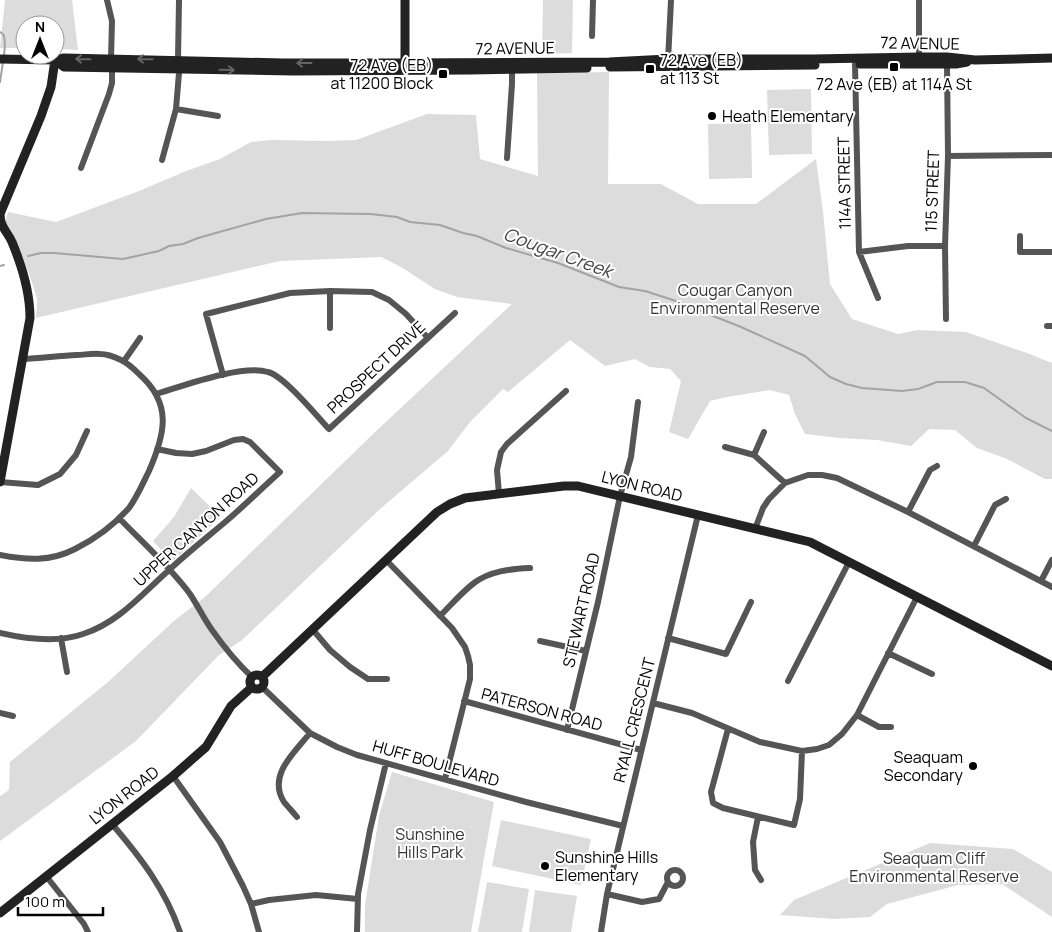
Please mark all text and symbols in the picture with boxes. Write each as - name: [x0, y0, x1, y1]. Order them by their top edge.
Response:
- north arrow: [15, 15, 65, 65]
- text: N: [35, 17, 45, 36]
- street label: 72 AVENUE: [880, 31, 960, 55]
- street label: 72 AVENUE: [475, 36, 555, 60]
- place label: 72 Ave (EB) at 113 St: [660, 49, 743, 89]
- one-way arrow: [75, 54, 91, 63]
- place label: 72 Ave (EB) at 11200 Block: [330, 54, 434, 94]
- one-way arrow: [137, 55, 153, 64]
- one-way arrow: [296, 58, 312, 68]
- marker: 72 Ave (EB) at 114A St: [888, 61, 900, 73]
- marker: 72 Ave (EB) at 113 St: [644, 63, 656, 75]
- one-way arrow: [218, 65, 235, 75]
- marker: 72 Ave (EB) at 11200 Block: [437, 68, 449, 80]
- place label: 72 Ave (EB) at 114A St: [816, 73, 972, 95]
- place label: Heath Elementary: [722, 105, 854, 127]
- marker: Heath Elementary: [706, 110, 718, 122]
- street label: 114A STREET: [832, 136, 856, 230]
- street label: 115 STREET: [920, 149, 944, 232]
- water label: Cougar Creek: [500, 221, 619, 284]
- park label: Cougar Canyon Environmental Reserve: [650, 279, 820, 319]
- street label: PROSPECT DRIVE: [322, 316, 430, 418]
- street label: LYON ROAD: [599, 465, 685, 507]
- street label: UPPER CANYON ROAD: [129, 467, 264, 591]
- street label: STEWART ROAD: [557, 550, 605, 670]
- street label: RYALL CRESCENT: [608, 655, 660, 785]
- street label: PATERSON ROAD: [479, 682, 605, 736]
- street label: HUFF BOULEVARD: [370, 734, 502, 792]
- place label: Seaquam Secondary: [884, 746, 964, 786]
- marker: Seaquam Secondary: [967, 760, 979, 772]
- street label: LYON ROAD: [85, 761, 164, 829]
- park label: Sunshine Hills Park: [395, 823, 465, 863]
- place label: Sunshine Hills Elementary: [555, 846, 658, 886]
- park label: Seaquam Cliff Environmental Reserve: [849, 847, 1019, 887]
- marker: Sunshine Hills Elementary: [539, 860, 551, 872]
- scale bar: [18, 884, 102, 916]
- text: 100 m: [25, 891, 65, 912]

